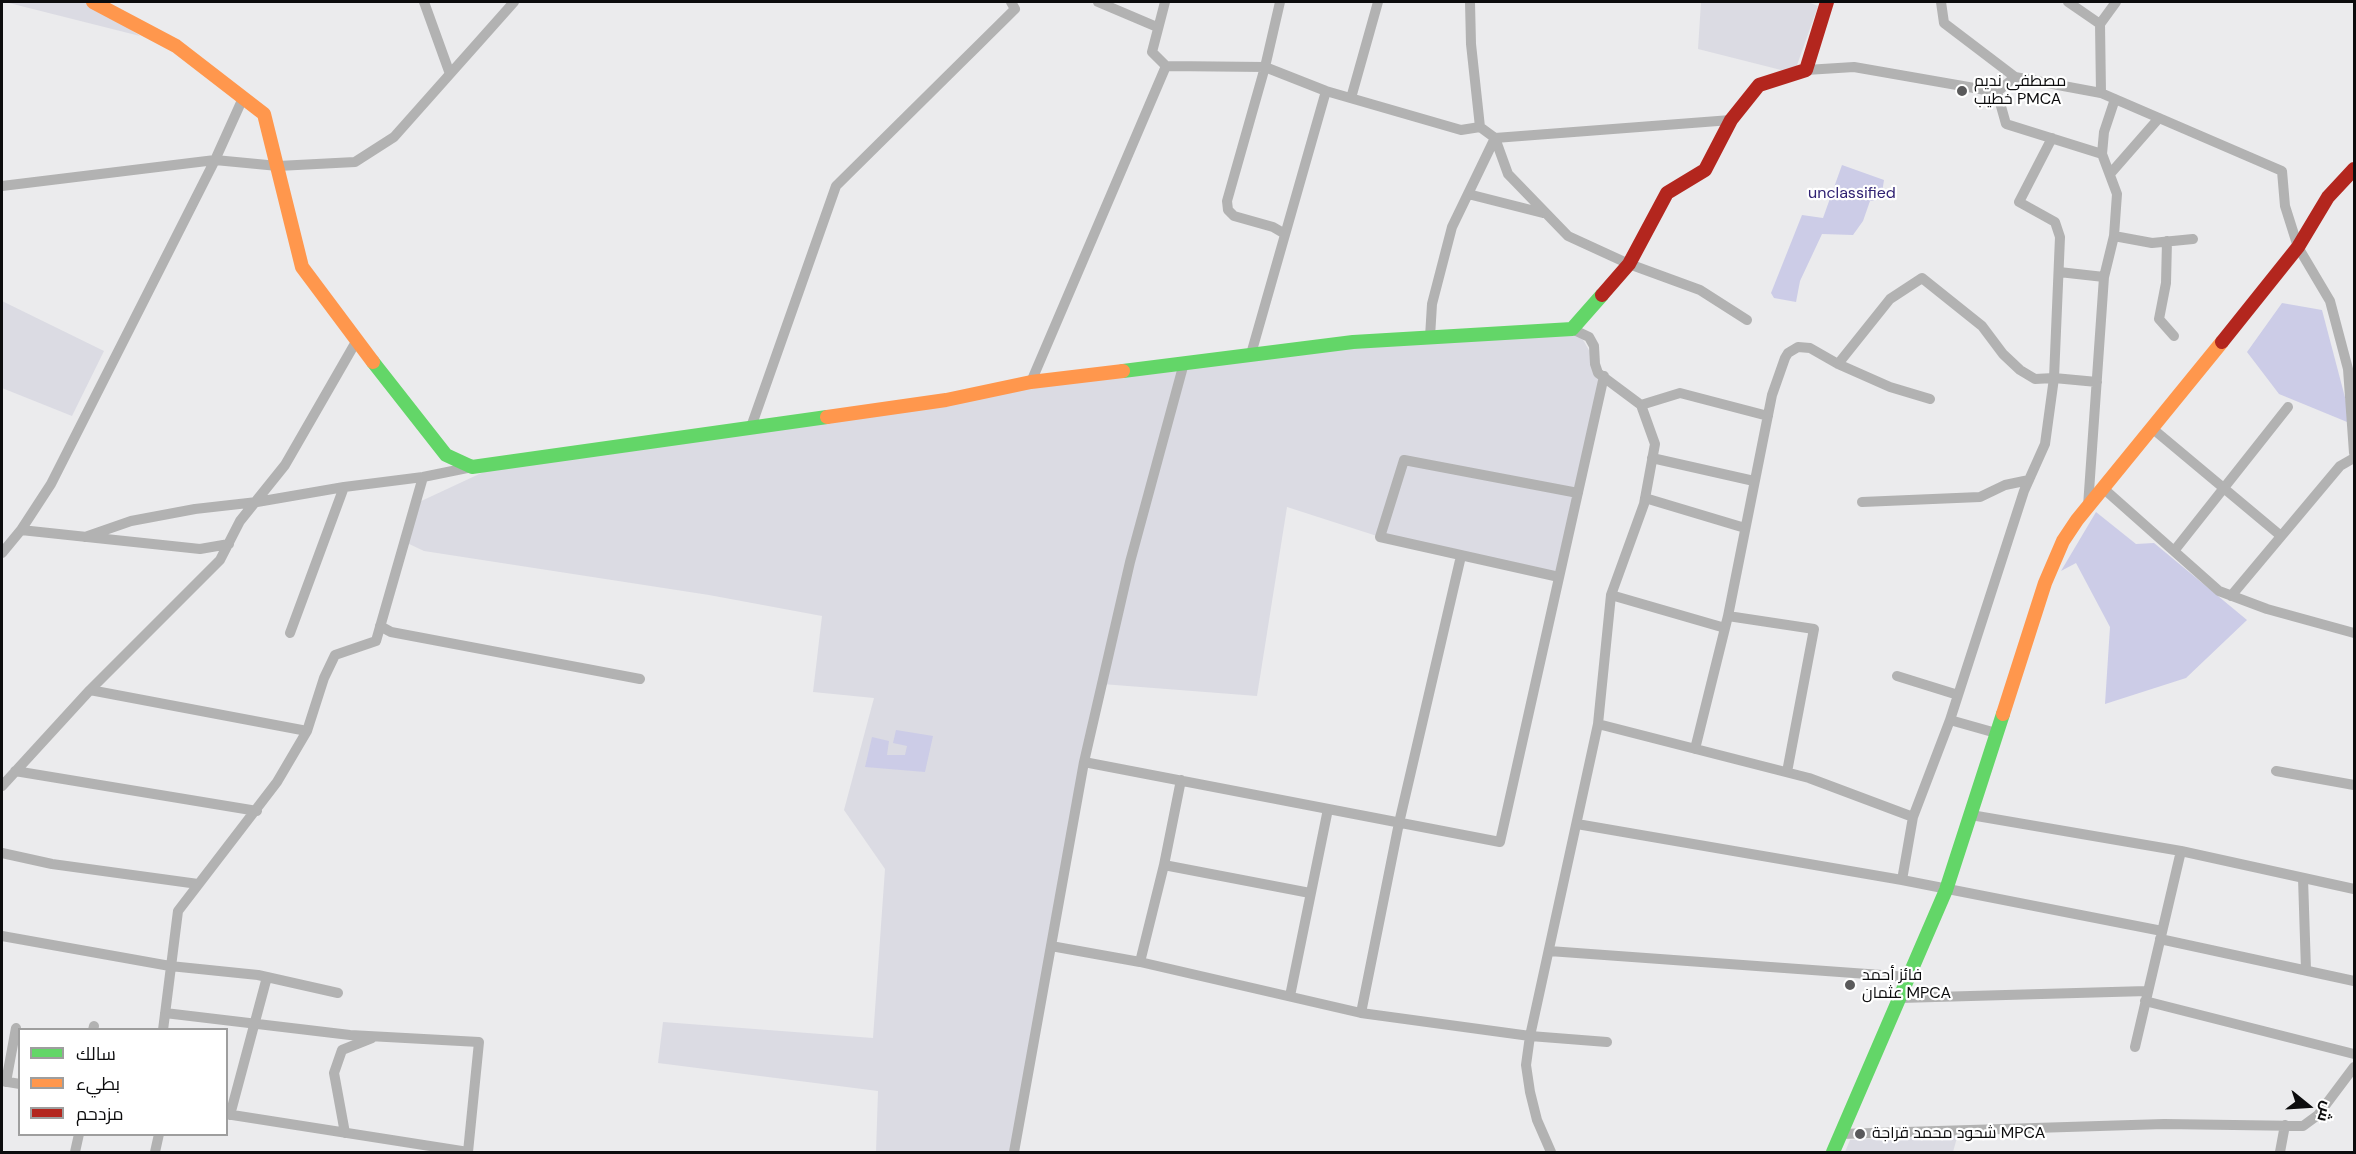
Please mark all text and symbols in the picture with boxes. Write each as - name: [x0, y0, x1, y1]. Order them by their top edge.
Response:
- place label: مصطفى نديم خطيب PMCA: [1974, 72, 2066, 110]
- marker: مصطفى نديم خطيب PMCA: [1955, 84, 1969, 98]
- park label: unclassified: [1808, 184, 1896, 204]
- place label: فائز أحمد عثمان MPCA: [1862, 966, 1951, 1004]
- marker: فائز أحمد عثمان MPCA: [1843, 978, 1857, 992]
- legend: [18, 1028, 228, 1136]
- text: سالك: [76, 1042, 116, 1066]
- text: بطيء: [76, 1072, 120, 1096]
- north arrow: [2278, 1076, 2338, 1136]
- text: ش: [2312, 1099, 2339, 1125]
- text: مزدحم: [76, 1102, 124, 1126]
- place label: شحود محمد قراجة MPCA: [1872, 1124, 2045, 1144]
- marker: شحود محمد قراجة MPCA: [1853, 1127, 1867, 1141]

